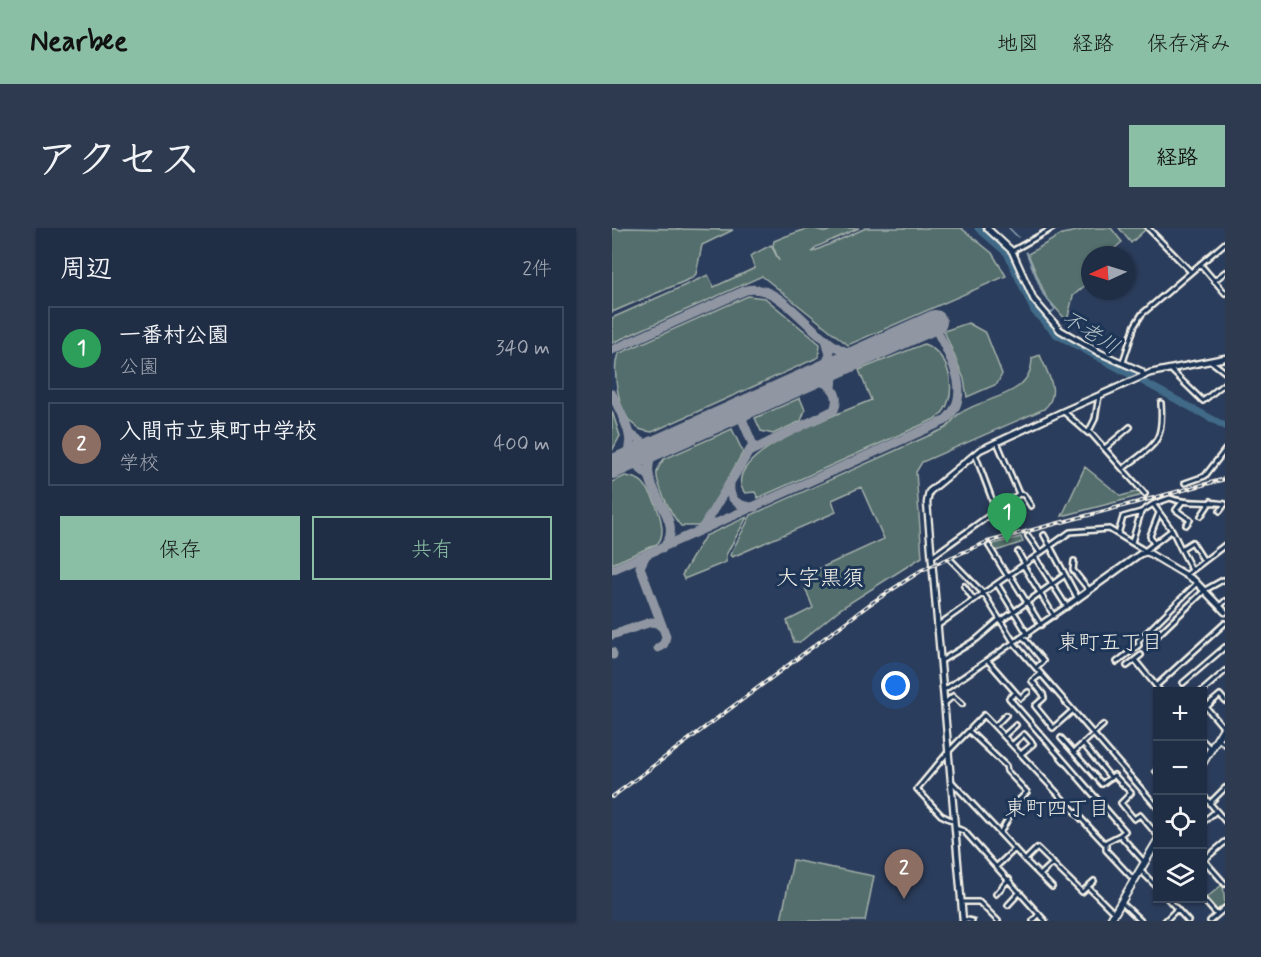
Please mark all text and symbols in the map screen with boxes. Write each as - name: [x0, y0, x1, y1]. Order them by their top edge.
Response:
- text: Nearbee: [30, 24, 128, 61]
- text: 地図: [997, 30, 1039, 58]
- text: 経路: [1072, 30, 1114, 58]
- text: 保存済み: [1147, 30, 1231, 58]
- button: 経路: [1129, 125, 1225, 187]
- text: アクセス: [36, 134, 201, 189]
- north arrow: [1081, 246, 1135, 300]
- text: 周辺: [60, 253, 112, 287]
- text: 2件: [522, 256, 552, 283]
- water label: 不老川: [1056, 304, 1125, 361]
- text: 一番村公園: [119, 322, 229, 350]
- text: 1: [77, 335, 86, 362]
- text: 340 m: [495, 335, 550, 362]
- text: 公園: [119, 354, 159, 381]
- text: 入間市立東町中学校: [119, 418, 317, 446]
- text: 2: [77, 431, 86, 458]
- text: 400 m: [494, 431, 550, 458]
- text: 学校: [119, 450, 159, 477]
- pin: 1: [988, 494, 1026, 543]
- button: 保存: [60, 516, 300, 580]
- button: 共有: [312, 516, 552, 580]
- district label: 大字黒須: [776, 565, 864, 593]
- district label: 東町五丁目: [1058, 629, 1163, 657]
- your location: [881, 671, 910, 700]
- map controls: [1153, 687, 1207, 903]
- button: +: [1153, 687, 1207, 741]
- button: −: [1153, 741, 1207, 795]
- district label: 東町四丁目: [1005, 795, 1110, 823]
- button: locate: [1153, 795, 1207, 849]
- button: layers: [1153, 849, 1207, 903]
- pin: 2: [884, 850, 924, 899]

